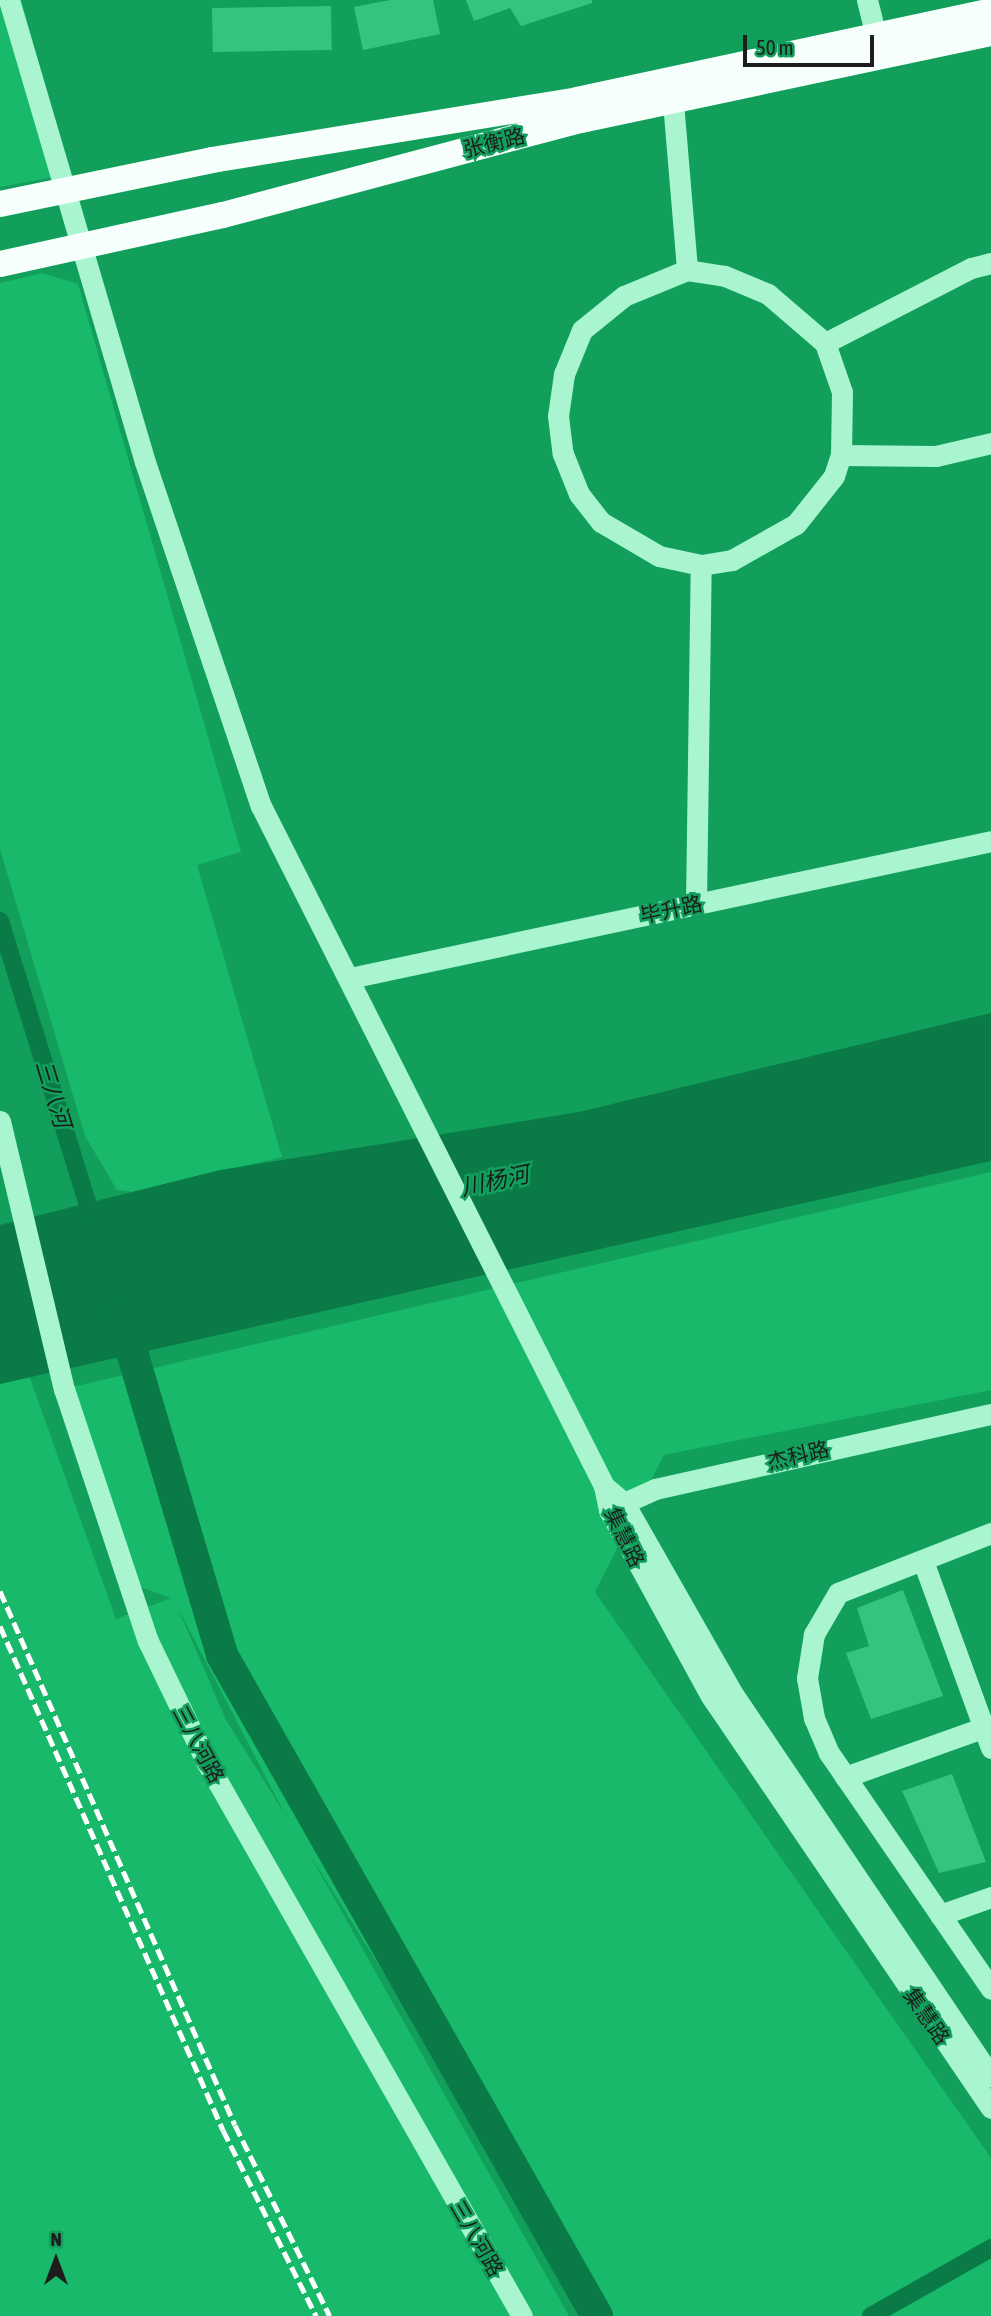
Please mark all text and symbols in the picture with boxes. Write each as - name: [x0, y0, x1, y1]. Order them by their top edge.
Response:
- scale bar: [746, 21, 877, 65]
- text: 50 m: [756, 35, 794, 59]
- street label: 张衡路: [460, 122, 528, 162]
- street label: 毕升路: [638, 890, 704, 928]
- water label: 三八河: [30, 1057, 76, 1131]
- water label: 川杨河: [458, 1160, 532, 1202]
- street label: 杰科路: [764, 1436, 832, 1474]
- street label: 集慧路: [600, 1503, 650, 1571]
- street label: 三八河路: [168, 1701, 230, 1787]
- street label: 集慧路: [899, 1983, 955, 2049]
- street label: 三八河路: [445, 2195, 509, 2281]
- north arrow: [21, 2225, 91, 2295]
- text: N: [50, 2228, 62, 2250]

